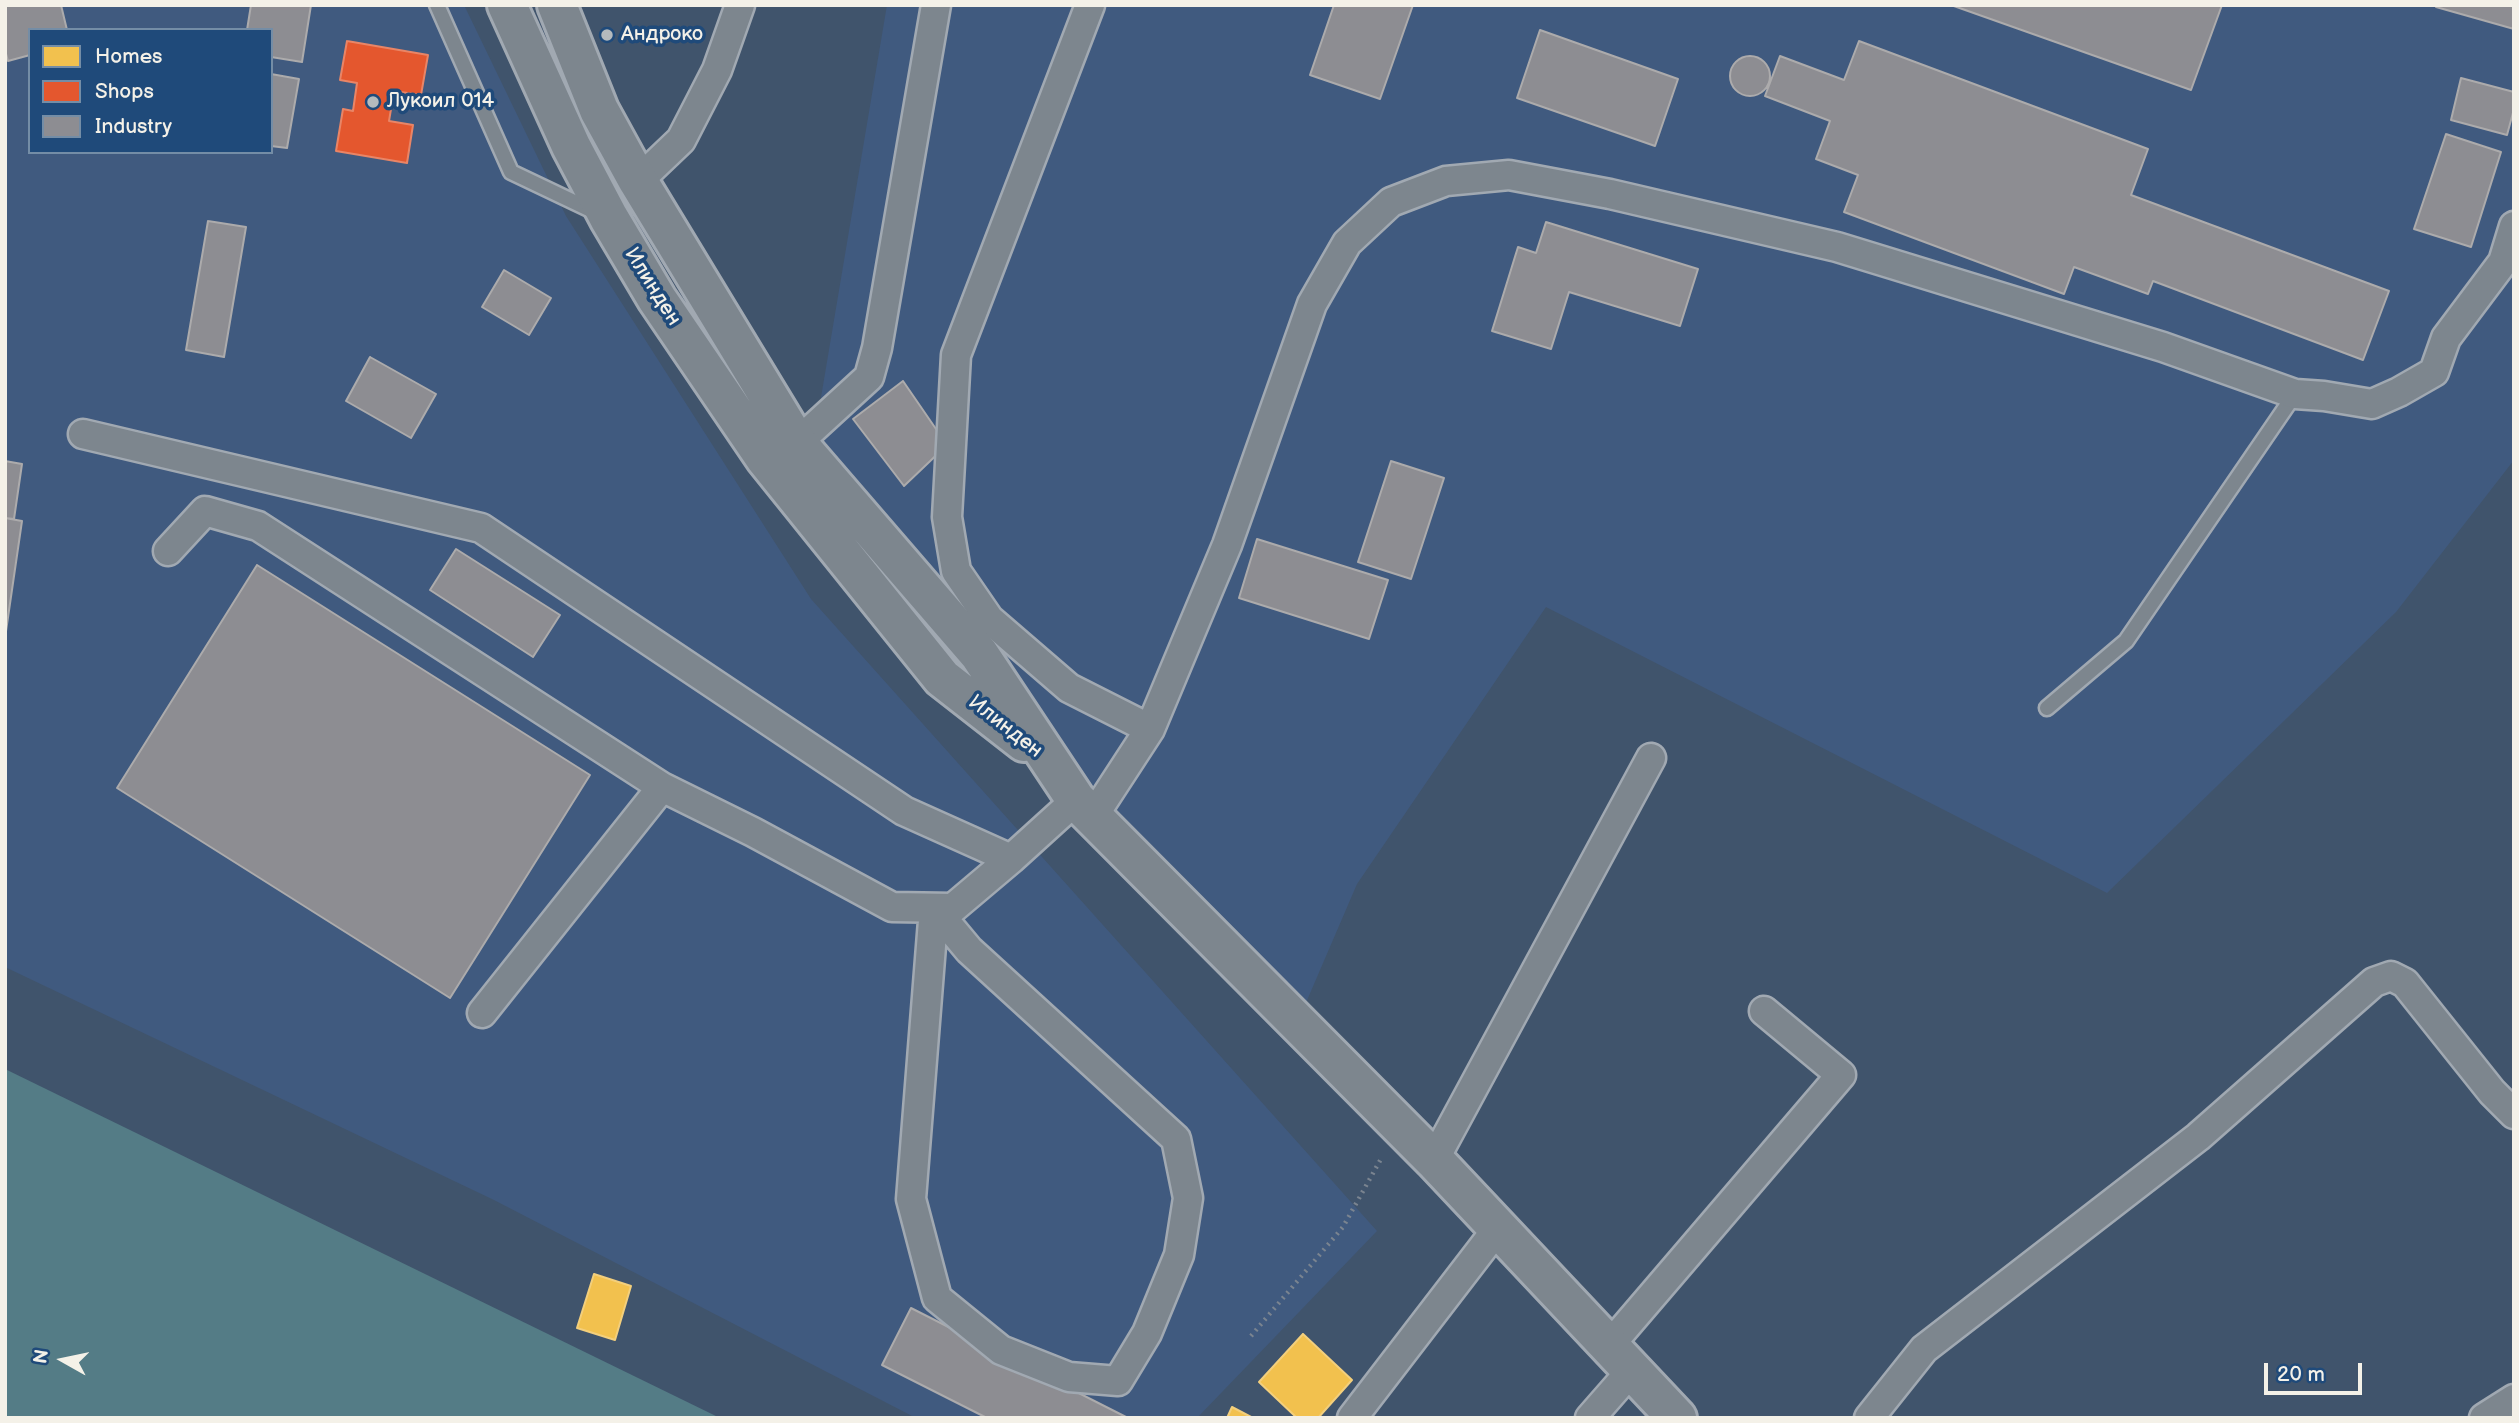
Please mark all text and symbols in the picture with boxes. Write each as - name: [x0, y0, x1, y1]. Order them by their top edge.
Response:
- place label: Андроко: [621, 22, 703, 48]
- marker: Андроко: [599, 27, 615, 43]
- legend: [28, 28, 273, 154]
- text: Homes: [95, 44, 163, 69]
- text: Shops: [95, 79, 154, 104]
- place label: Лукоил 014: [387, 89, 494, 115]
- marker: Лукоил 014: [365, 94, 381, 110]
- text: Industry: [95, 114, 172, 139]
- street label: Илинден: [618, 243, 686, 331]
- street label: Илинден: [963, 690, 1047, 764]
- north arrow: [28, 1325, 98, 1395]
- text: N: [29, 1348, 54, 1365]
- scale bar: [2267, 1350, 2365, 1394]
- text: 20 m: [2277, 1362, 2325, 1387]

